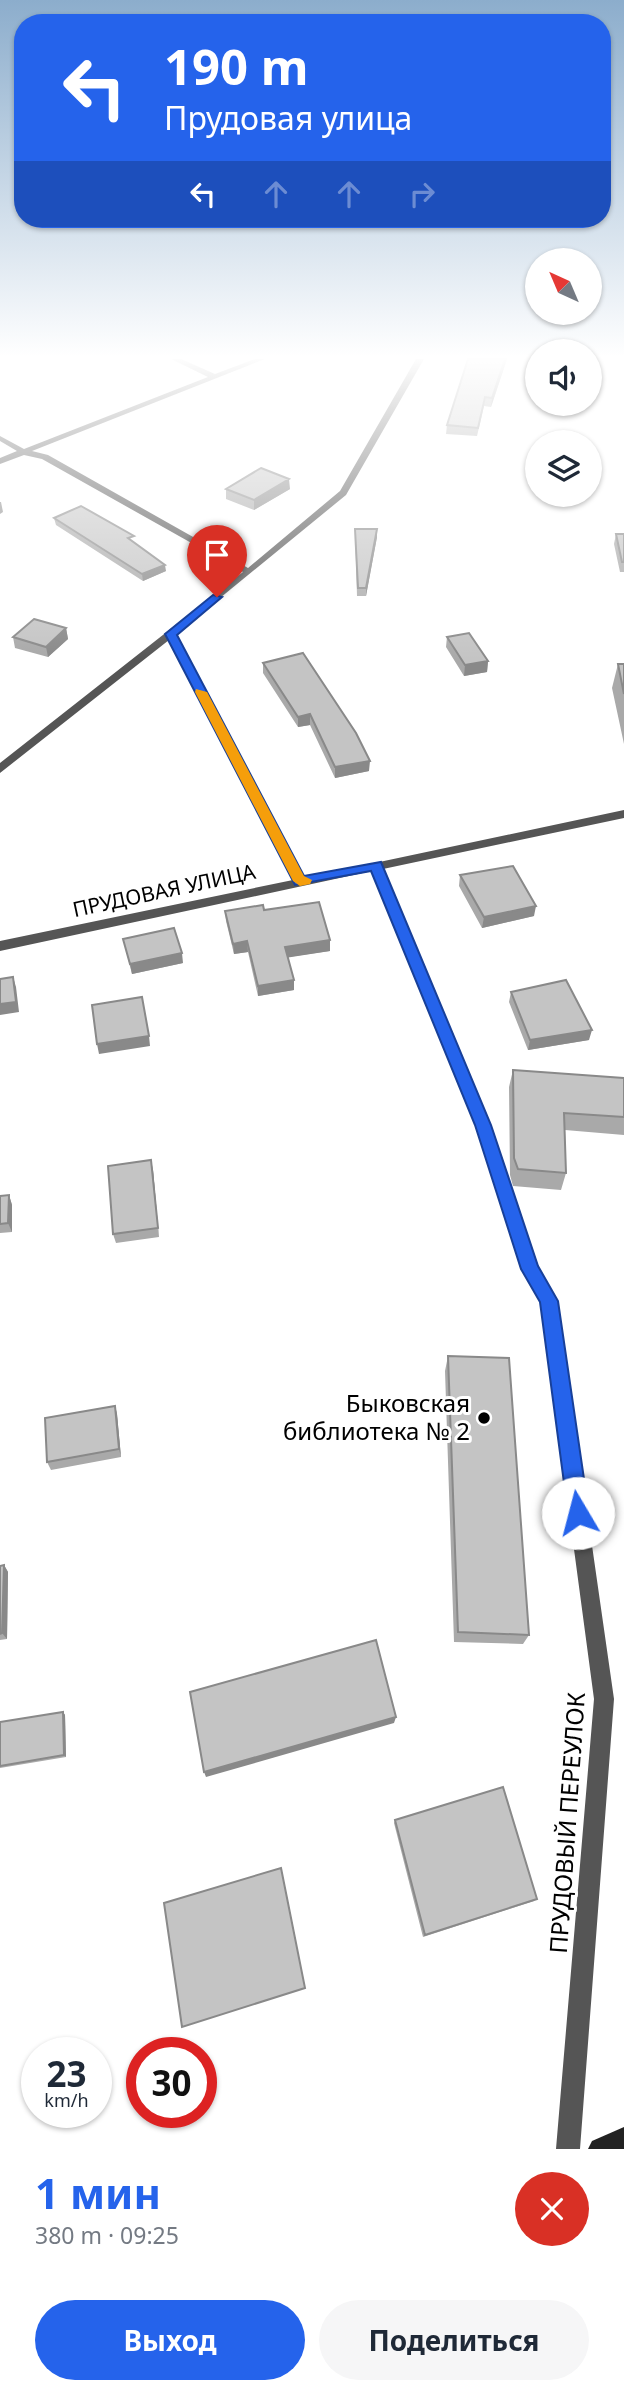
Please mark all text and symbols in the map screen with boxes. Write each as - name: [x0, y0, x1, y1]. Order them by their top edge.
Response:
- text: 190 m: [164, 33, 309, 99]
- icon: left: [49, 42, 140, 133]
- text: Прудовая улица: [164, 96, 412, 139]
- icon: left: [184, 175, 222, 213]
- icon: ahead: [257, 175, 295, 213]
- icon: ahead: [330, 175, 368, 213]
- icon: right: [403, 175, 441, 213]
- north arrow: [525, 248, 602, 326]
- map controls: [525, 248, 602, 507]
- button: sound: [525, 339, 602, 416]
- button: layers: [525, 430, 602, 507]
- pin: [187, 525, 247, 597]
- icon: arrive: [198, 536, 236, 574]
- street label: ПРУДОВАЯ УЛИЦА: [70, 857, 258, 923]
- place label: Быковская библиотека № 2: [283, 1386, 470, 1447]
- marker: Быковская библиотека № 2: [476, 1410, 492, 1426]
- position arrow: [541, 1476, 615, 1550]
- street label: ПРУДОВЫЙ ПЕРЕУЛОК: [541, 1691, 592, 1955]
- speed limit sign: 30: [126, 2037, 217, 2128]
- text: 23: [46, 2050, 87, 2097]
- text: km/h: [44, 2088, 89, 2112]
- text: 1 мин: [35, 2164, 161, 2221]
- button: close: [515, 2172, 589, 2246]
- text: 380 m · 09:25: [35, 2219, 179, 2251]
- button: Выход: [35, 2300, 305, 2380]
- button: Поделиться: [319, 2300, 589, 2380]

